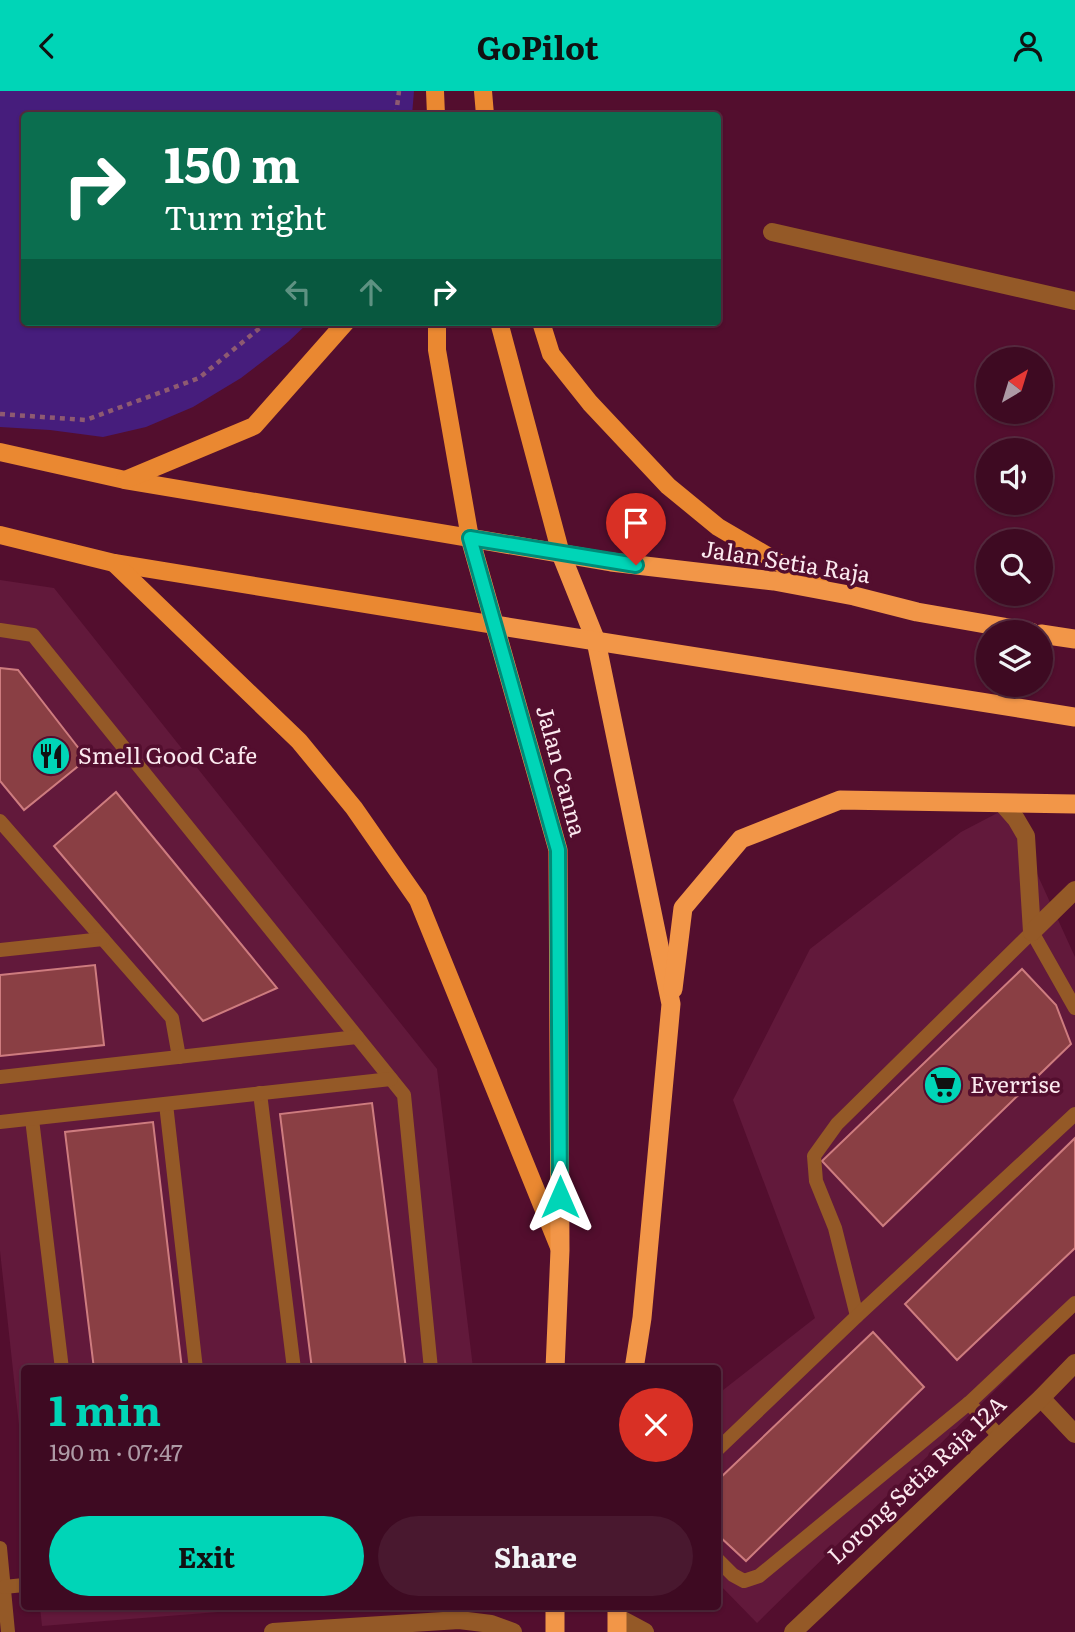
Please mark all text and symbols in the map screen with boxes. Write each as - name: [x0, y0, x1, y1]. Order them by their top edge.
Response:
- text: GoPilot: [476, 22, 599, 70]
- icon: back: [28, 27, 66, 65]
- icon: person: [1009, 27, 1047, 65]
- text: 150 m: [164, 125, 300, 198]
- icon: right: [49, 140, 140, 231]
- text: Turn right: [164, 192, 326, 240]
- icon: left: [279, 273, 317, 311]
- icon: ahead: [352, 273, 390, 311]
- icon: right: [425, 273, 463, 311]
- north arrow: [976, 347, 1054, 423]
- map controls: [976, 347, 1053, 697]
- button: sound: [976, 438, 1053, 515]
- pin: [606, 493, 666, 565]
- icon: arrive: [617, 504, 655, 542]
- button: search: [976, 529, 1053, 606]
- street label: Jalan Setia Raja: [699, 530, 874, 590]
- button: layers: [976, 620, 1053, 697]
- street label: Jalan Canna: [529, 701, 597, 840]
- restaurant icon: Smell Good Cafe: [30, 735, 72, 777]
- place label: Smell Good Cafe: [78, 737, 257, 771]
- supermarket icon: Everrise: [922, 1064, 964, 1106]
- place label: Everrise: [970, 1066, 1061, 1100]
- position arrow: [523, 1160, 597, 1234]
- text: 1 min: [49, 1377, 161, 1439]
- street label: Lorong Setia Raja 12A: [819, 1386, 1013, 1571]
- button: close: [619, 1388, 693, 1462]
- text: 190 m · 07:47: [49, 1434, 183, 1468]
- button: Exit: [49, 1516, 364, 1596]
- button: Share: [378, 1516, 693, 1596]

